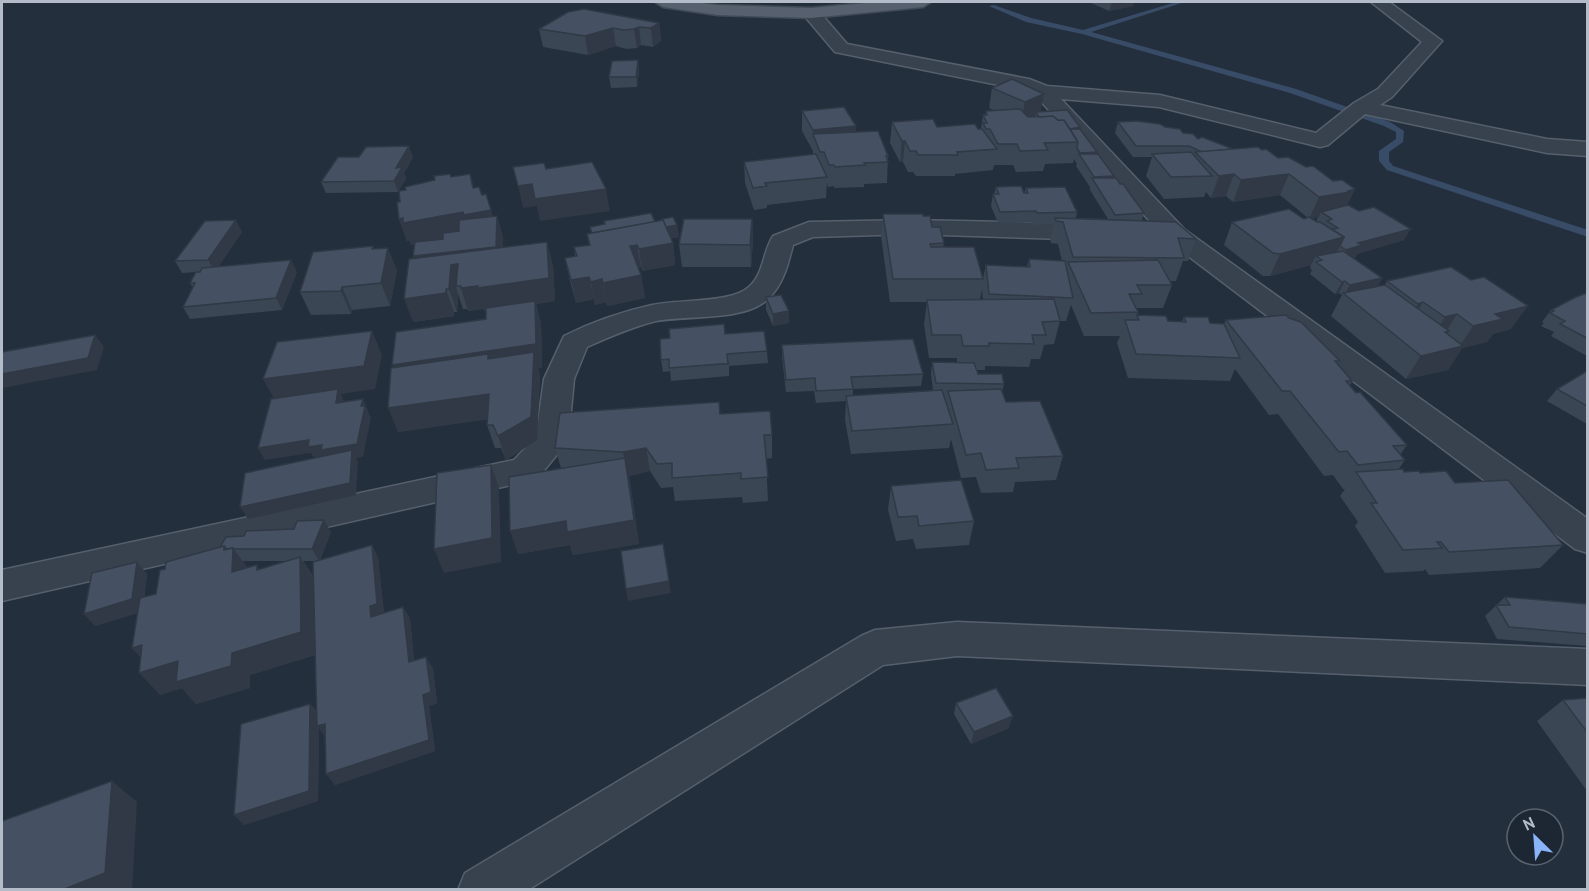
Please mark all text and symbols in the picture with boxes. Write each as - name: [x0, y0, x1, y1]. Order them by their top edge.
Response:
- north arrow: [1505, 807, 1565, 867]
- text: N: [1520, 812, 1538, 835]

